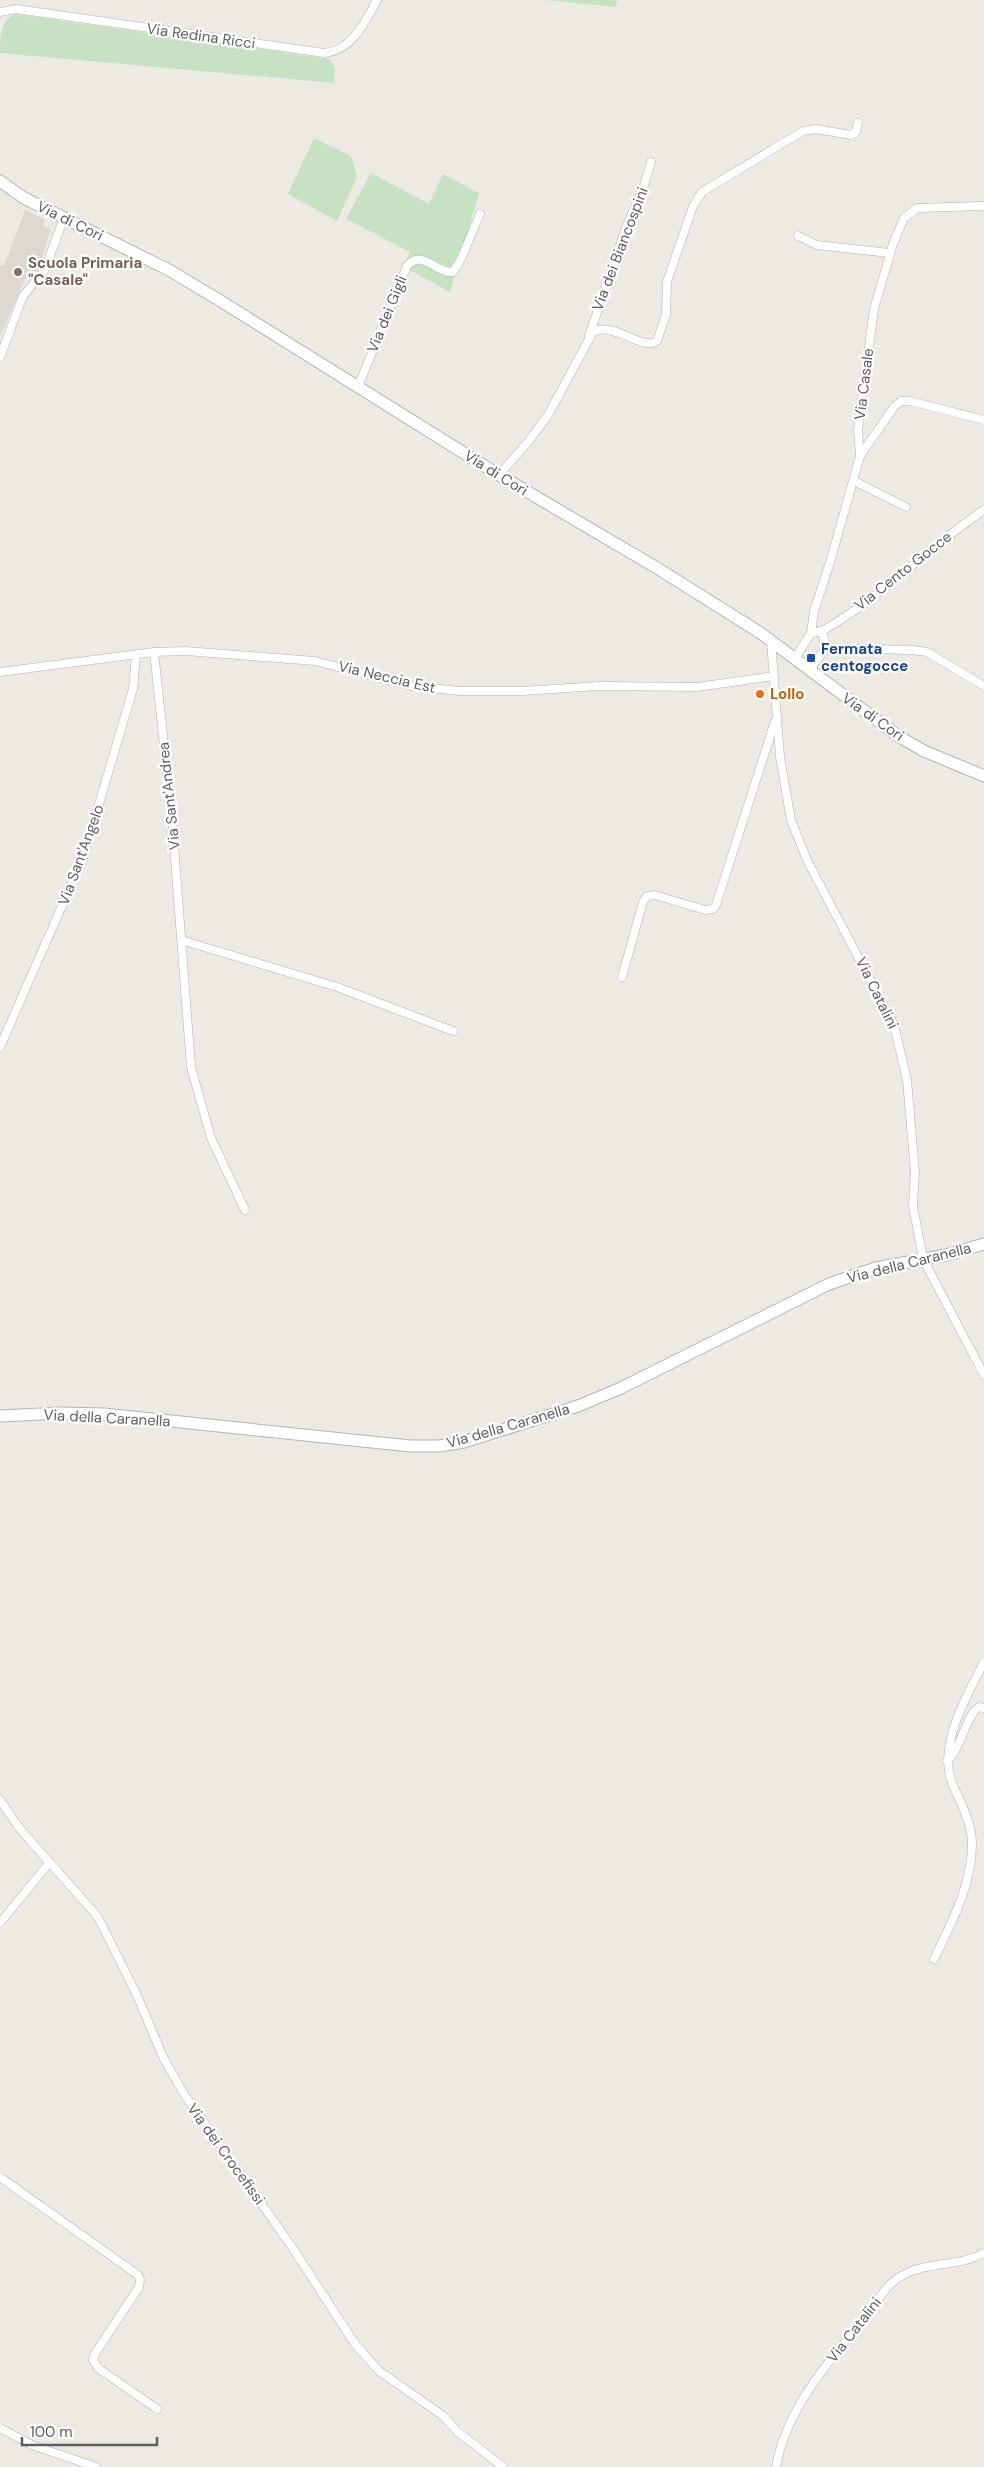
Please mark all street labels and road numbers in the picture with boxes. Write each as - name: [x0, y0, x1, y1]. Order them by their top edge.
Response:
- street label: Via Redina Ricci: [145, 18, 257, 54]
- street label: Via dei Biancospini: [587, 184, 653, 314]
- street label: Via di Cori: [33, 196, 107, 246]
- street label: Via dei Gigli: [362, 272, 412, 356]
- street label: Via Casale: [850, 347, 878, 421]
- street label: Via di Cori: [460, 446, 532, 500]
- street label: Via Cento Gocce: [850, 527, 956, 615]
- street label: Via Neccia Est: [336, 656, 438, 698]
- street label: Via di Cori: [838, 688, 908, 746]
- street label: Via Sant'Andrea: [153, 741, 185, 851]
- street label: Via Sant'Angelo: [53, 802, 109, 908]
- street label: Via Catalini: [851, 954, 903, 1032]
- street label: Via della Caranella: [845, 1238, 973, 1288]
- street label: Via della Caranella: [444, 1399, 572, 1453]
- street label: Via della Caranella: [43, 1405, 171, 1431]
- street label: Via dei Crocefissi: [183, 2099, 269, 2209]
- street label: Via Catalini: [822, 2293, 886, 2367]

